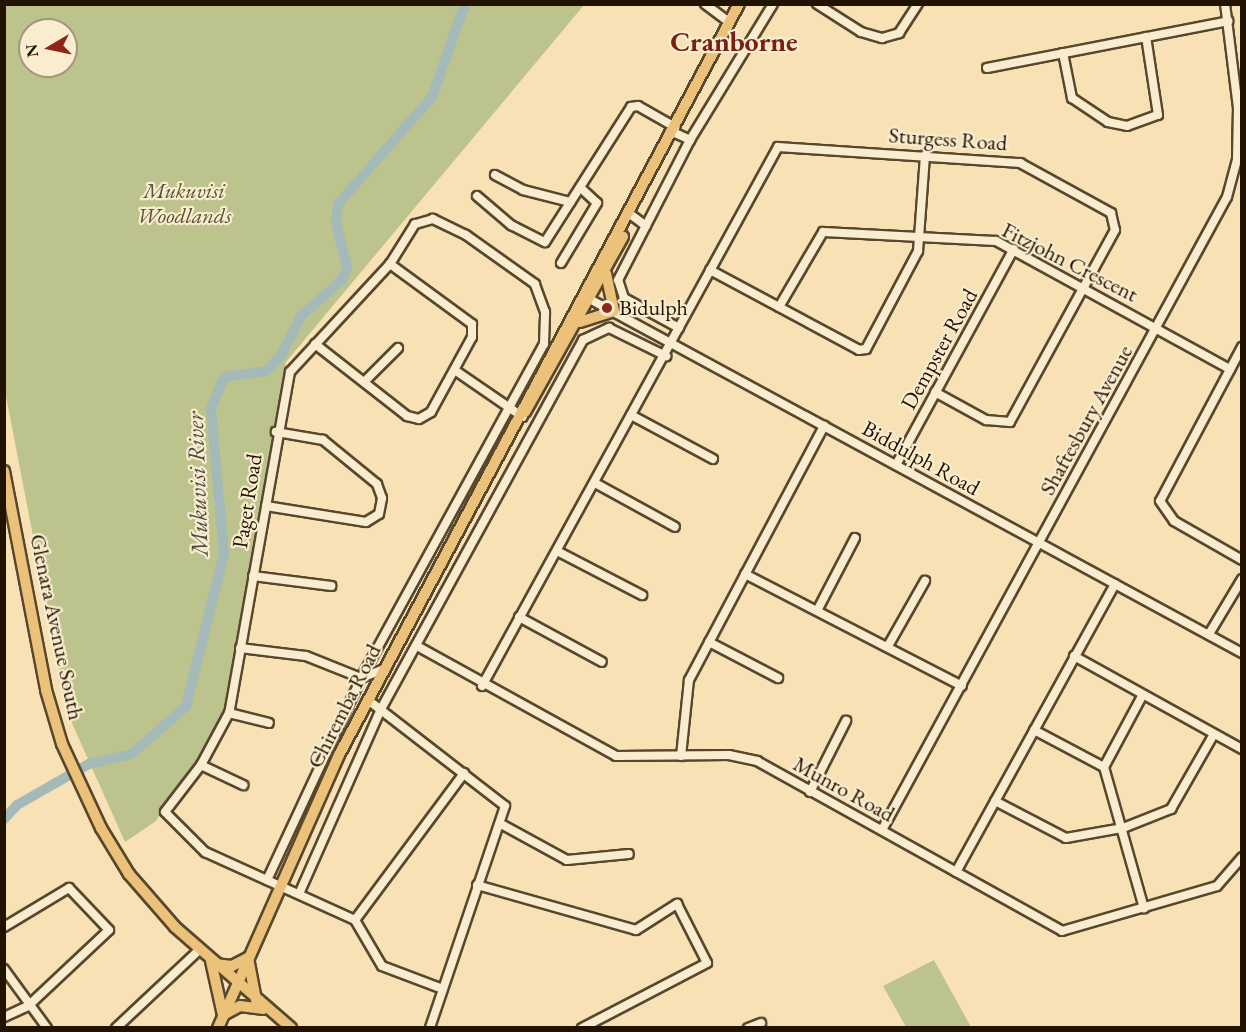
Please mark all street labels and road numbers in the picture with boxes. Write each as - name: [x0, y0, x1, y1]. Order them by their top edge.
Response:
- street label: Sturgess Road: [888, 122, 1008, 156]
- street label: Fitzjohn Crescent: [998, 216, 1142, 308]
- street label: Dempster Road: [895, 284, 983, 414]
- street label: Shaftesbury Avenue: [1034, 340, 1138, 500]
- street label: Biddulph Road: [858, 415, 984, 501]
- street label: Paget Road: [227, 452, 267, 550]
- street label: Glenara Avenue South: [24, 532, 90, 722]
- street label: Chiremba Road: [301, 640, 387, 772]
- street label: Munro Road: [789, 750, 899, 828]

